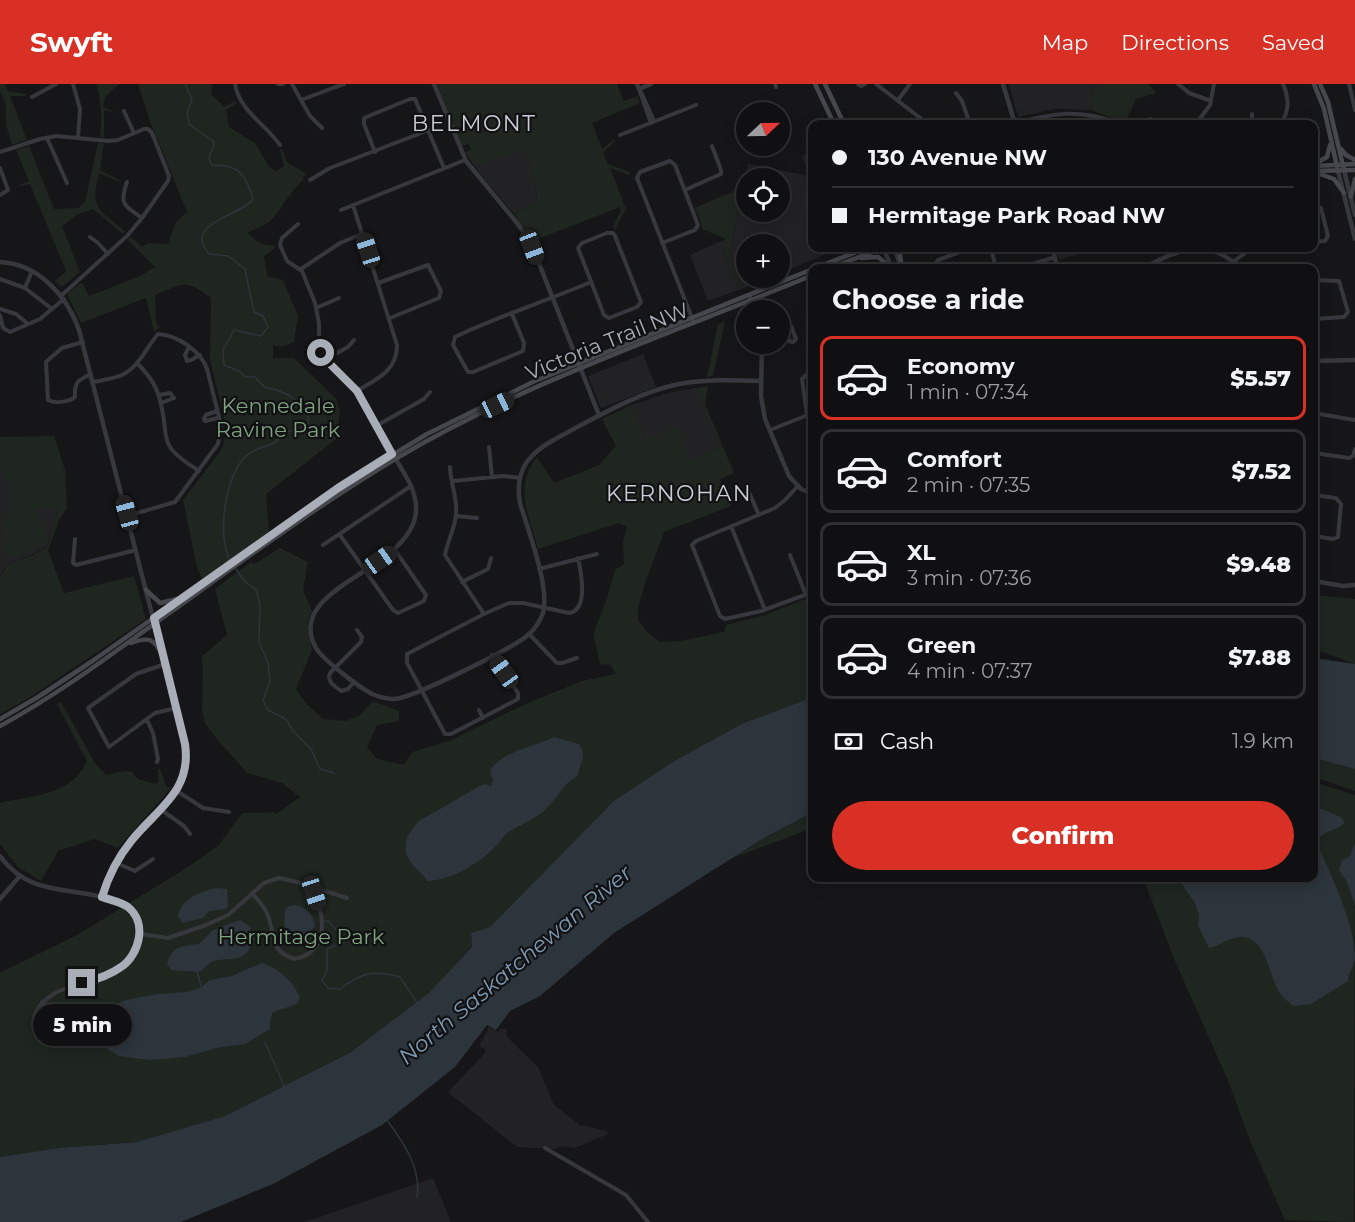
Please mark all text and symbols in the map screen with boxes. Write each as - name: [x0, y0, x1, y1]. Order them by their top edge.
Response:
- text: Swyft: [30, 25, 113, 59]
- text: Map: [1042, 30, 1088, 55]
- text: Directions: [1121, 30, 1229, 55]
- text: Saved: [1262, 30, 1325, 55]
- north arrow: [736, 102, 790, 156]
- map controls: [736, 102, 790, 354]
- district label: BELMONT: [412, 110, 536, 137]
- text: 130 Avenue NW: [868, 144, 1047, 171]
- button: locate: [736, 168, 790, 222]
- text: Hermitage Park Road NW: [868, 202, 1165, 229]
- car: [517, 227, 547, 267]
- car: [354, 230, 382, 270]
- button: +: [736, 234, 790, 288]
- text: Choose a ride: [832, 283, 1024, 316]
- street label: Victoria Trail NW: [522, 297, 692, 385]
- button: −: [736, 300, 790, 354]
- route start: [307, 339, 334, 366]
- icon: car: [835, 351, 889, 405]
- text: Economy: [907, 353, 1015, 380]
- text: $5.57: [1230, 365, 1291, 392]
- text: 1 min · 07:34: [907, 380, 1028, 404]
- car: [477, 389, 517, 421]
- park label: Kennedale Ravine Park: [216, 393, 341, 442]
- icon: car: [835, 444, 889, 498]
- text: Comfort: [907, 446, 1002, 473]
- text: $7.52: [1231, 458, 1291, 485]
- text: 2 min · 07:35: [907, 473, 1030, 497]
- district label: KERNOHAN: [606, 480, 752, 507]
- car: [114, 493, 140, 533]
- icon: car: [835, 537, 889, 591]
- text: XL: [907, 539, 936, 566]
- car: [360, 542, 400, 578]
- text: $9.48: [1226, 551, 1291, 578]
- text: 3 min · 07:36: [907, 566, 1031, 590]
- icon: car: [835, 630, 889, 684]
- text: Green: [907, 632, 976, 659]
- text: $7.88: [1228, 644, 1291, 671]
- car: [486, 652, 522, 692]
- text: 4 min · 07:37: [907, 659, 1033, 683]
- icon: cash: [832, 725, 865, 758]
- text: Cash: [880, 728, 934, 755]
- text: 1.9 km: [1232, 729, 1294, 753]
- button: Confirm: [832, 801, 1294, 870]
- water label: North Saskatchewan River: [393, 859, 638, 1070]
- car: [300, 873, 328, 913]
- park label: Hermitage Park: [218, 924, 385, 949]
- route end: [68, 969, 95, 996]
- callout: 5 min: [32, 1004, 132, 1046]
- text: 5 min: [53, 1013, 112, 1037]

